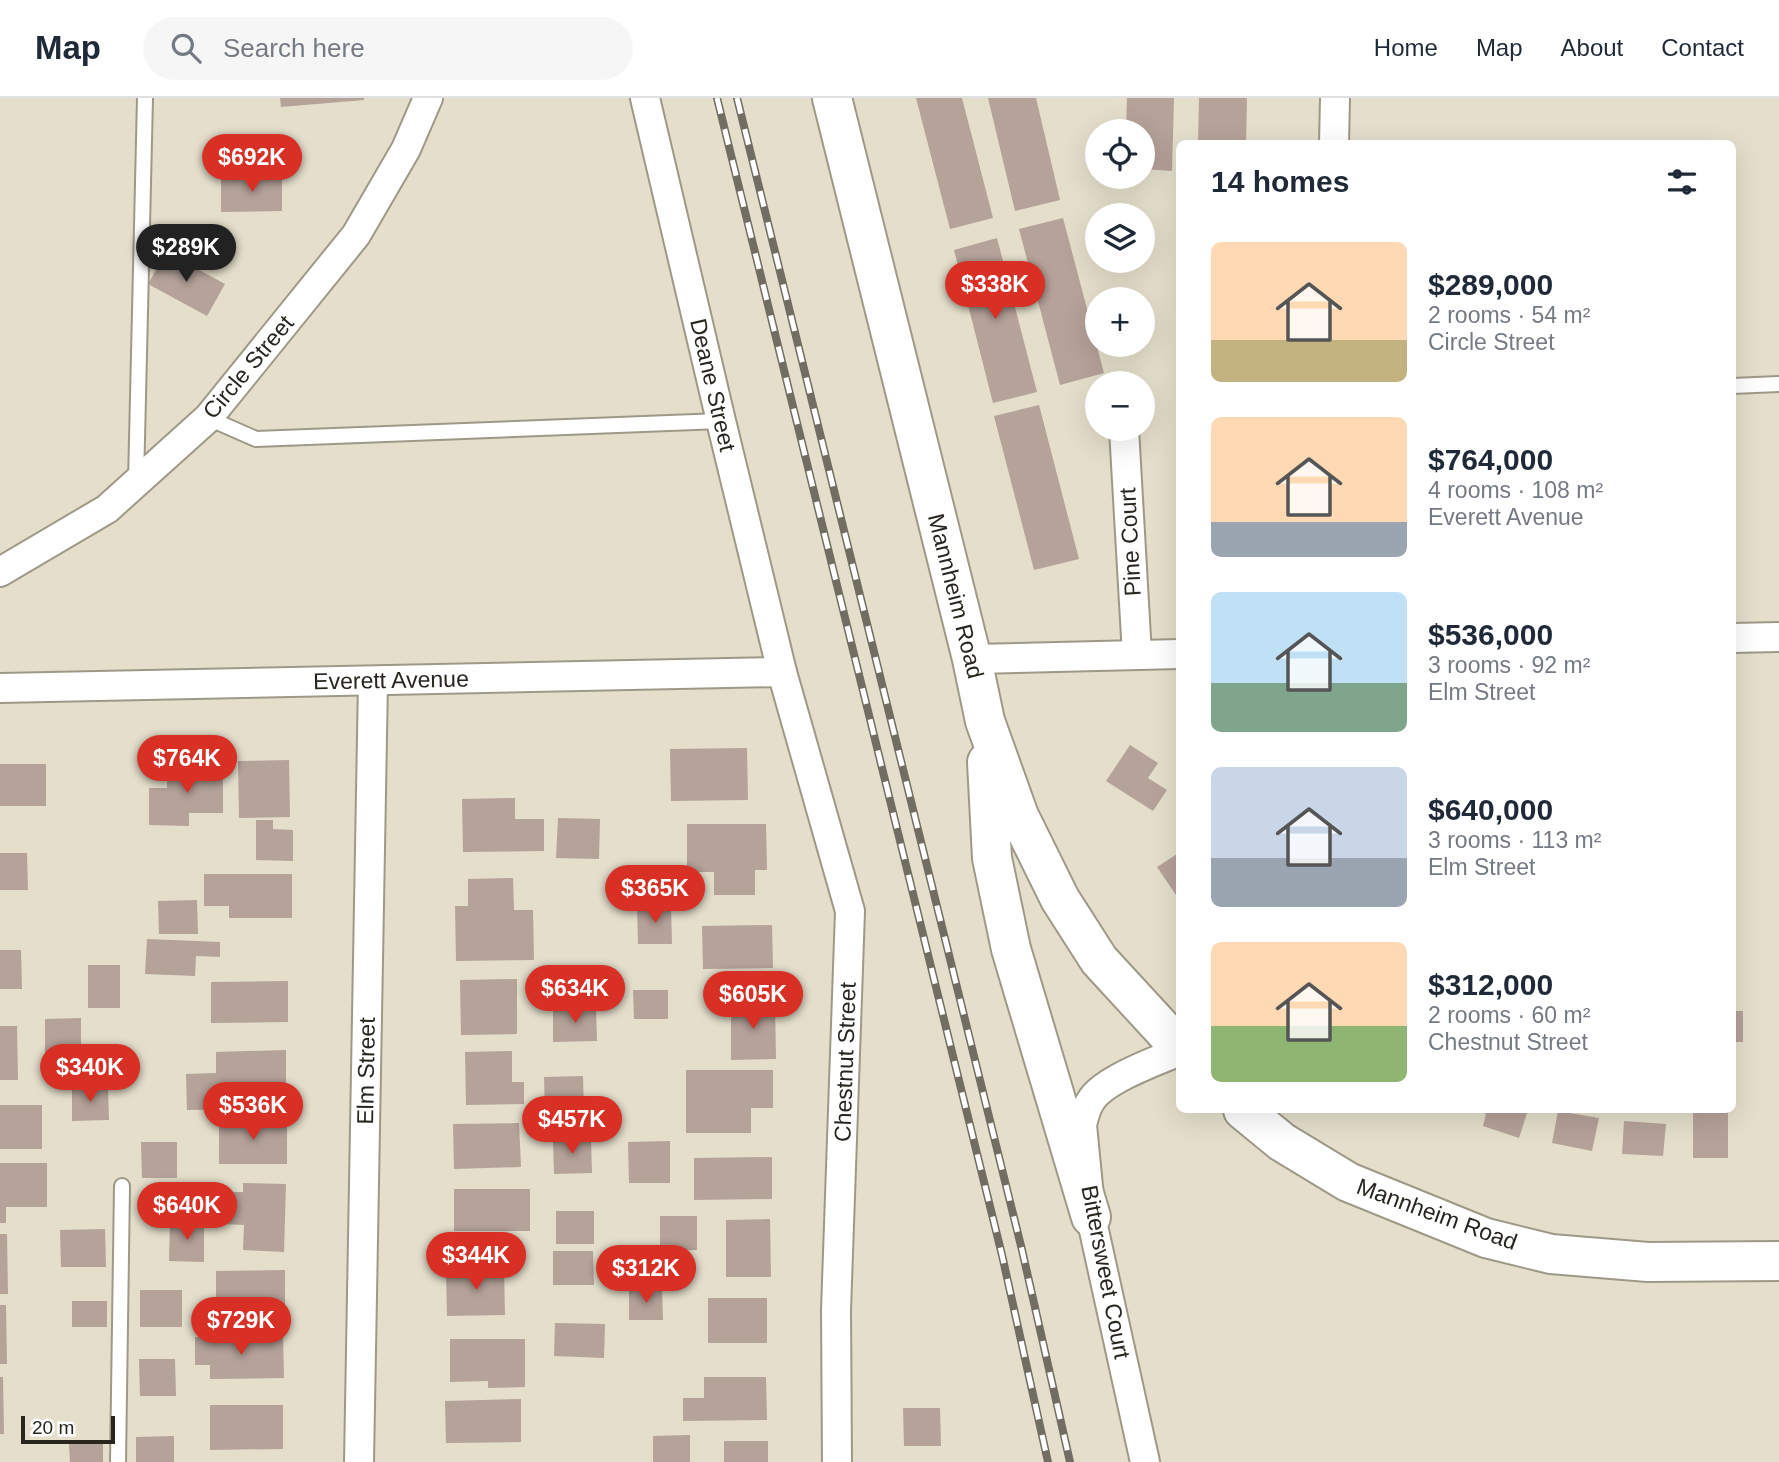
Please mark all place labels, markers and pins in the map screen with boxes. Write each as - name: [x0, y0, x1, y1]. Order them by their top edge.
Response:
- pin: $692K: [203, 134, 301, 194]
- pin: $289K: [137, 225, 235, 284]
- pin: $338K: [946, 262, 1044, 321]
- pin: $764K: [138, 736, 236, 795]
- pin: $365K: [606, 866, 704, 925]
- pin: $634K: [526, 965, 624, 1025]
- pin: $605K: [704, 972, 802, 1031]
- pin: $340K: [41, 1044, 139, 1104]
- pin: $536K: [204, 1082, 302, 1142]
- pin: $457K: [523, 1096, 621, 1156]
- pin: $640K: [138, 1182, 236, 1242]
- pin: $344K: [427, 1232, 525, 1292]
- pin: $312K: [597, 1246, 695, 1305]
- pin: $729K: [192, 1298, 290, 1357]

